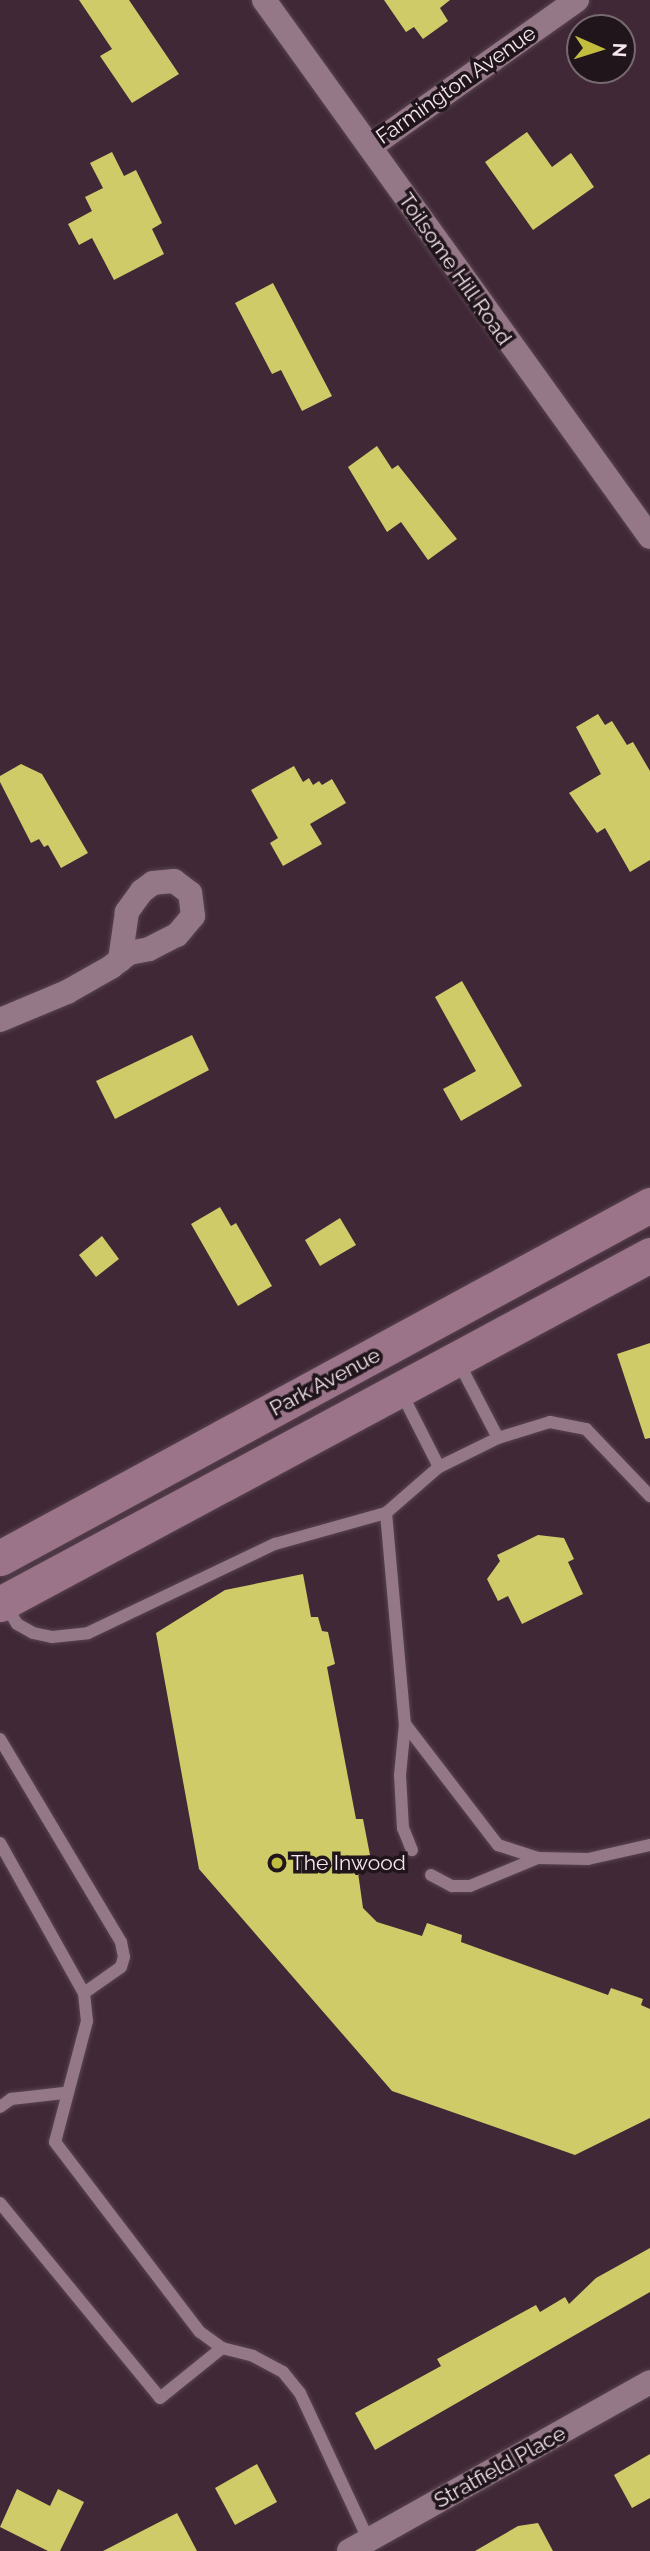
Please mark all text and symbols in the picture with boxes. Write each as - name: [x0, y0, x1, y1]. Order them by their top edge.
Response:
- north arrow: [566, 14, 636, 84]
- street label: Farmington Avenue: [371, 20, 541, 150]
- text: N: [609, 42, 631, 58]
- street label: Toilsome Hill Road: [393, 188, 517, 350]
- street label: Park Avenue: [265, 1342, 385, 1422]
- place label: The Inwood: [291, 1850, 406, 1876]
- marker: The Inwood: [269, 1855, 285, 1871]
- street label: Stratfield Place: [430, 2421, 570, 2513]

